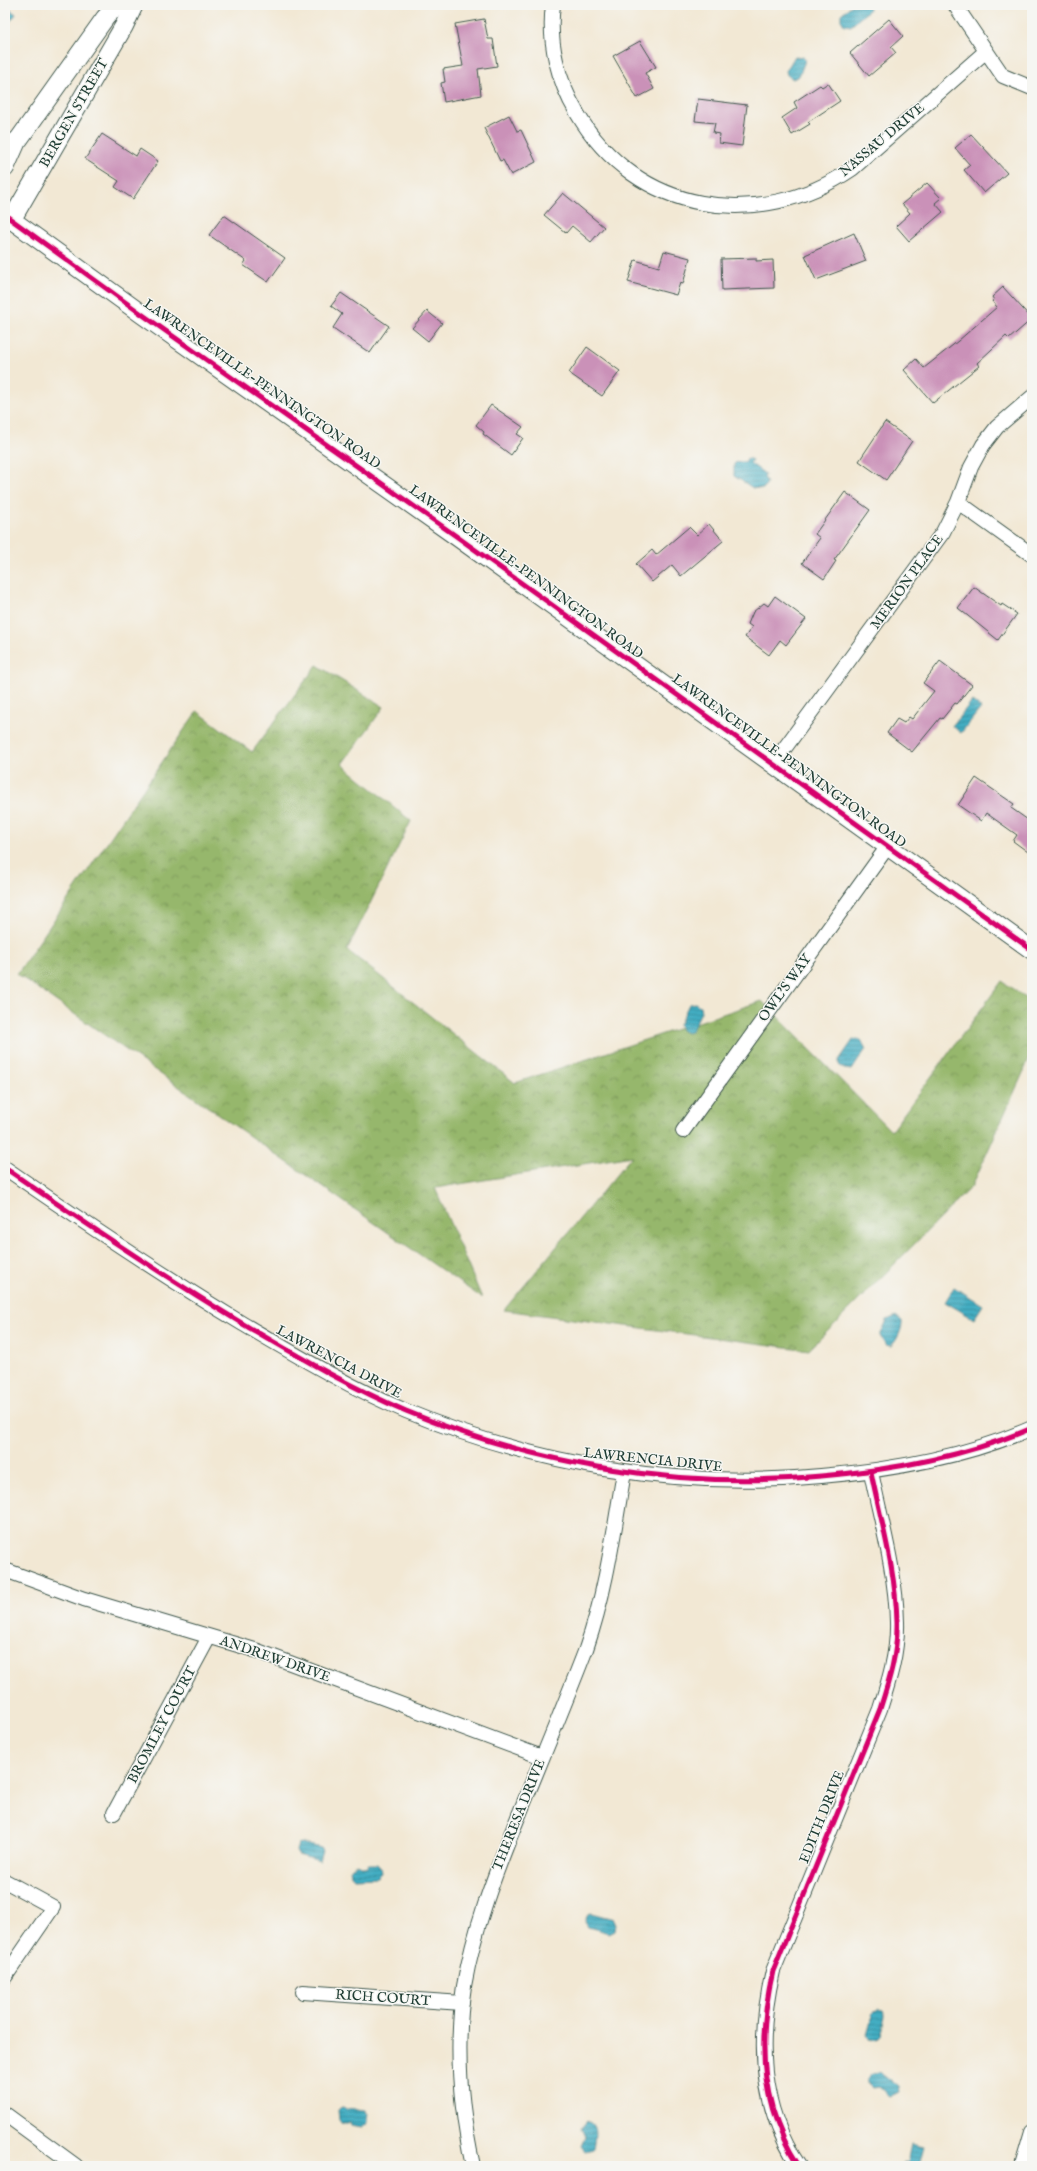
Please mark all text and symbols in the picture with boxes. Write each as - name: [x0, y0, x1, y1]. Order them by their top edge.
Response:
- street label: BERGEN STREET: [35, 55, 113, 171]
- street label: NASSAU DRIVE: [836, 99, 929, 181]
- street label: LAWRENCEVILLE-PENNINGTON ROAD: [140, 295, 384, 473]
- street label: LAWRENCEVILLE-PENNINGTON ROAD: [405, 481, 647, 663]
- street label: MERION PLACE: [867, 531, 948, 633]
- street label: LAWRENCEVILLE-PENNINGTON ROAD: [668, 670, 910, 852]
- street label: OWL'S WAY: [754, 949, 816, 1025]
- street label: LAWRENCIA DRIVE: [273, 1321, 405, 1403]
- street label: LAWRENCIA DRIVE: [583, 1444, 724, 1476]
- street label: ANDREW DRIVE: [216, 1631, 333, 1686]
- street label: BROMLEY COURT: [124, 1663, 201, 1787]
- street label: THERESA DRIVE: [488, 1756, 550, 1873]
- street label: EDITH DRIVE: [795, 1768, 849, 1866]
- street label: RICH COURT: [335, 1986, 432, 2010]

